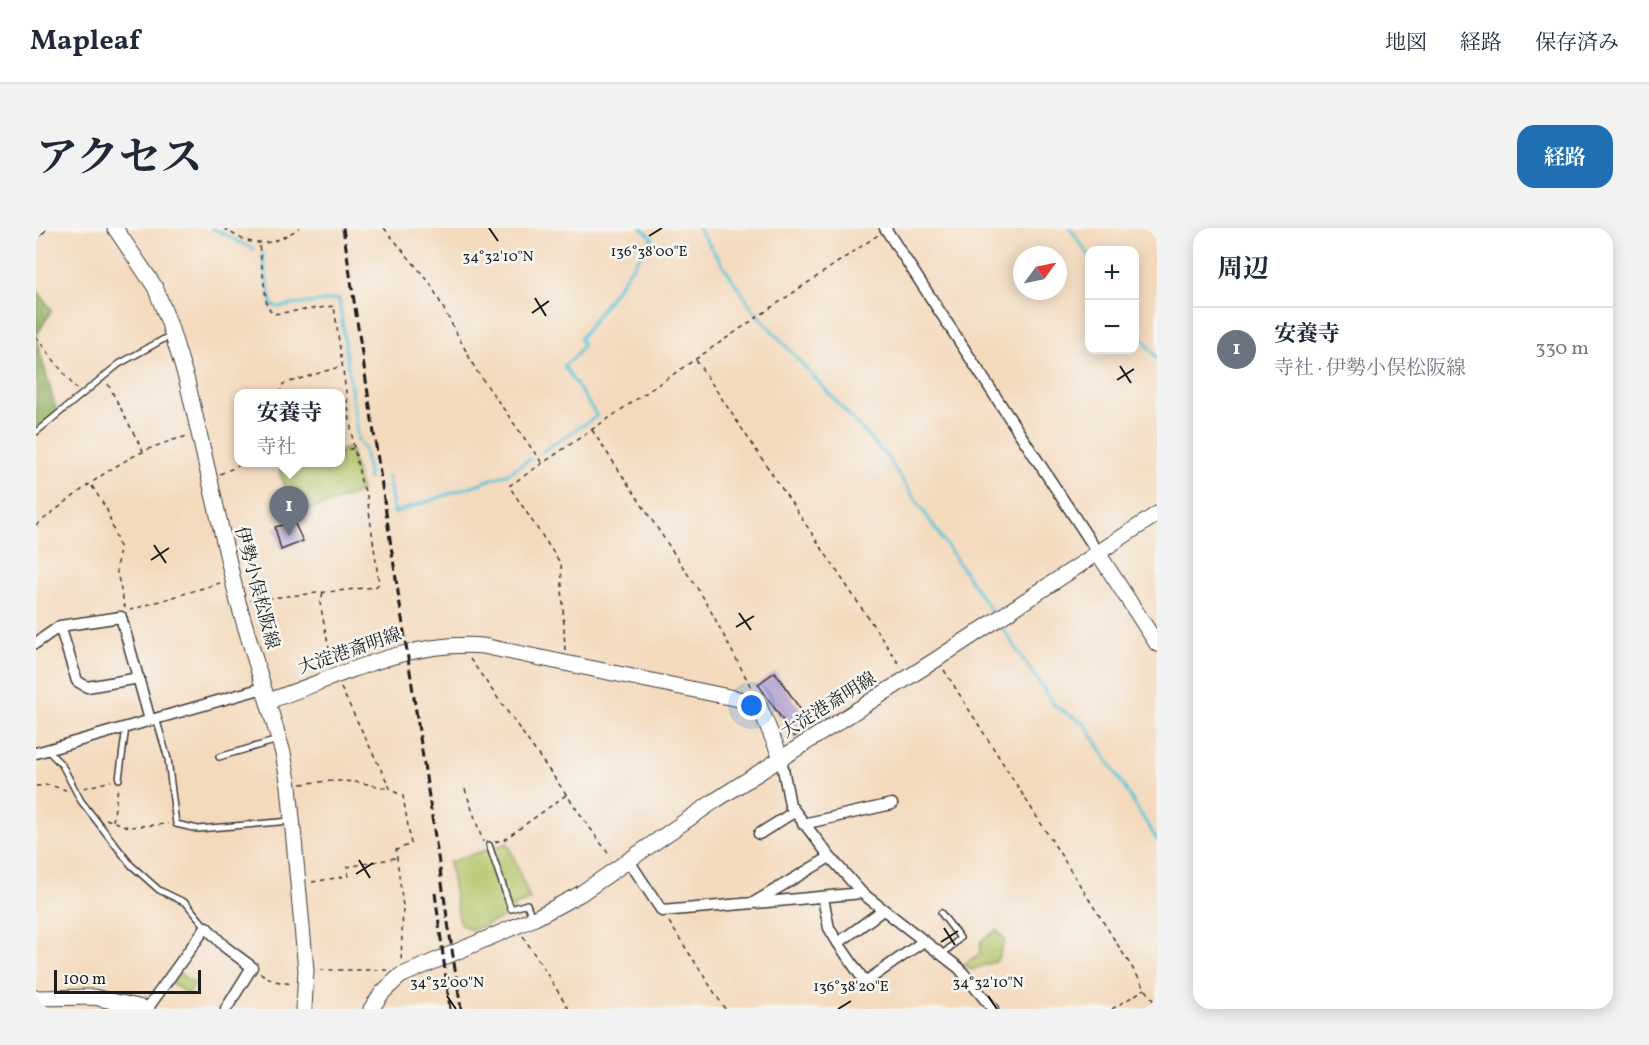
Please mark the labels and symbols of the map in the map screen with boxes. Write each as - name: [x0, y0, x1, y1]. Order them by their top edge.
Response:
- text: 136°38'00"E: [611, 242, 687, 263]
- north arrow: [1013, 246, 1067, 300]
- text: 34°32'10"N: [462, 247, 534, 268]
- pin: 1: [270, 486, 308, 536]
- street label: 伊勢小俣松阪線: [228, 524, 284, 652]
- street label: 大淀港斎明線: [295, 623, 405, 681]
- street label: 大淀港斎明線: [777, 667, 881, 745]
- your location: [737, 691, 766, 720]
- scale bar: [54, 967, 201, 994]
- text: 34°32'00"N: [410, 973, 484, 994]
- text: 34°32'10"N: [952, 973, 1024, 994]
- text: 136°38'20"E: [813, 977, 889, 998]

